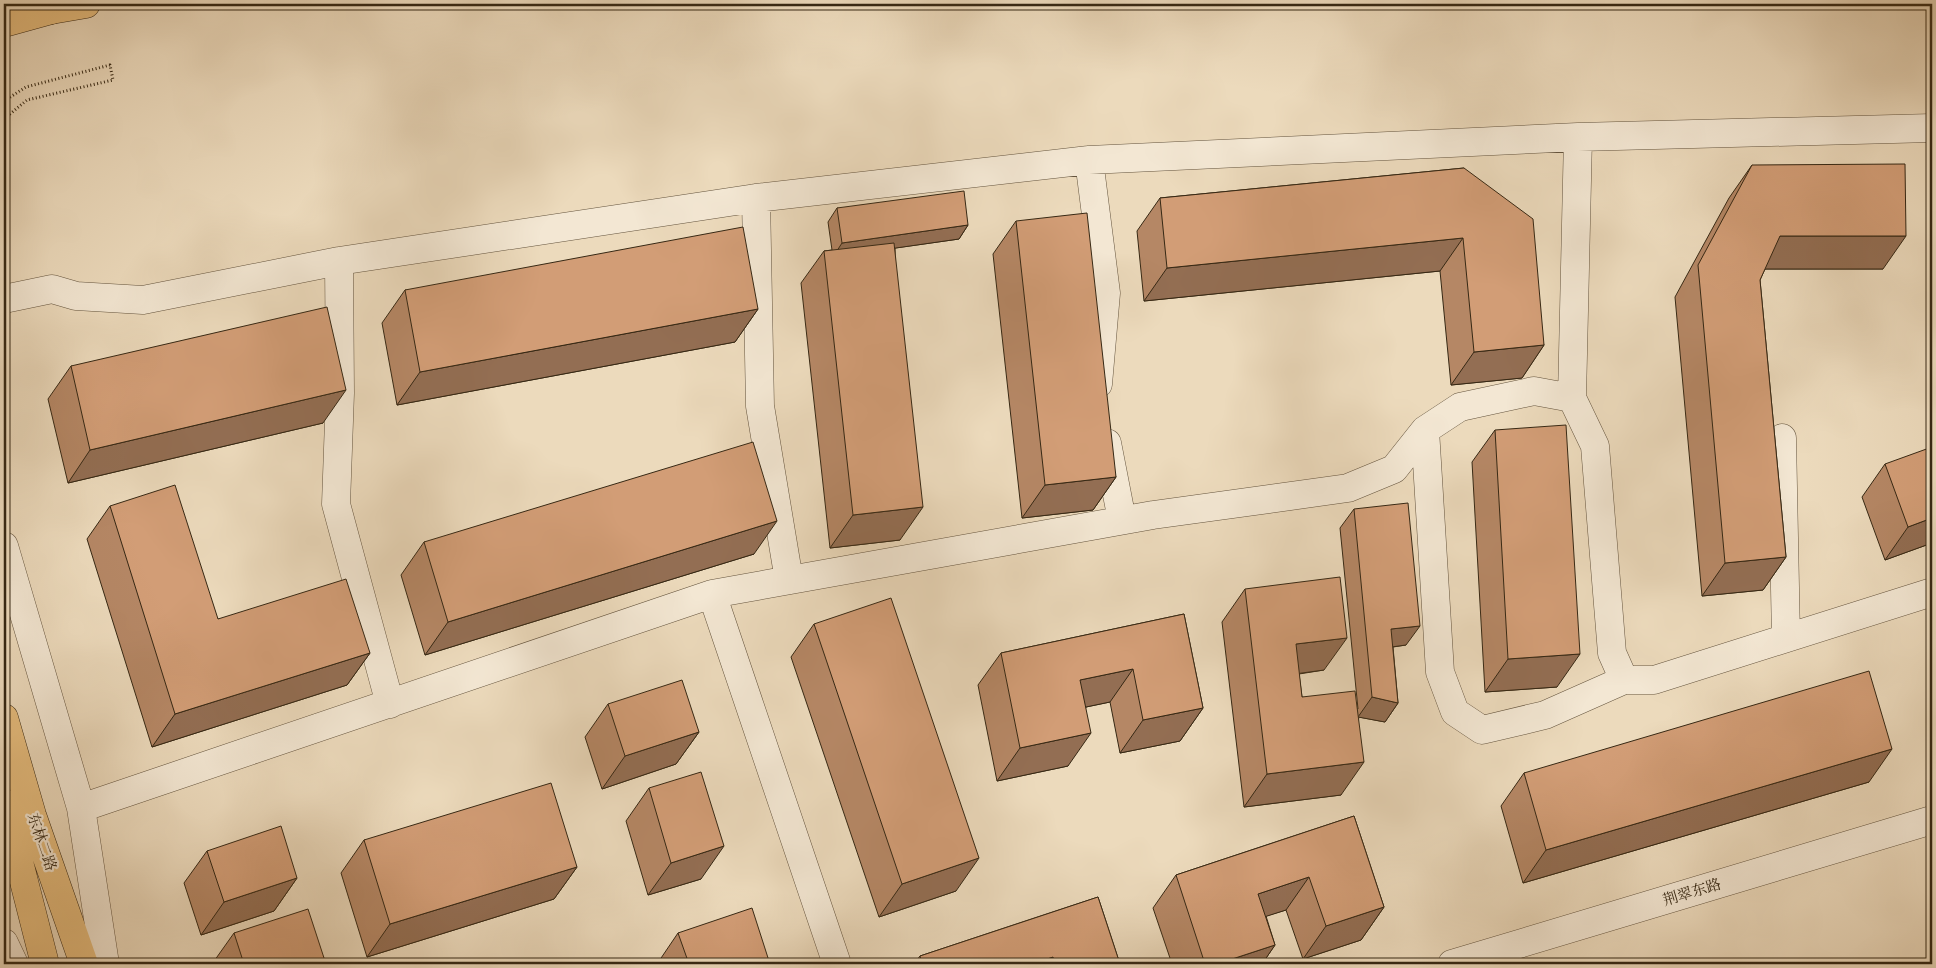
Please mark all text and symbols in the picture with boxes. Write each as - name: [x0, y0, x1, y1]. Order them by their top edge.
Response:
- street label: 东林二路: [24, 811, 59, 873]
- street label: 荆翠东路: [1661, 876, 1723, 909]

